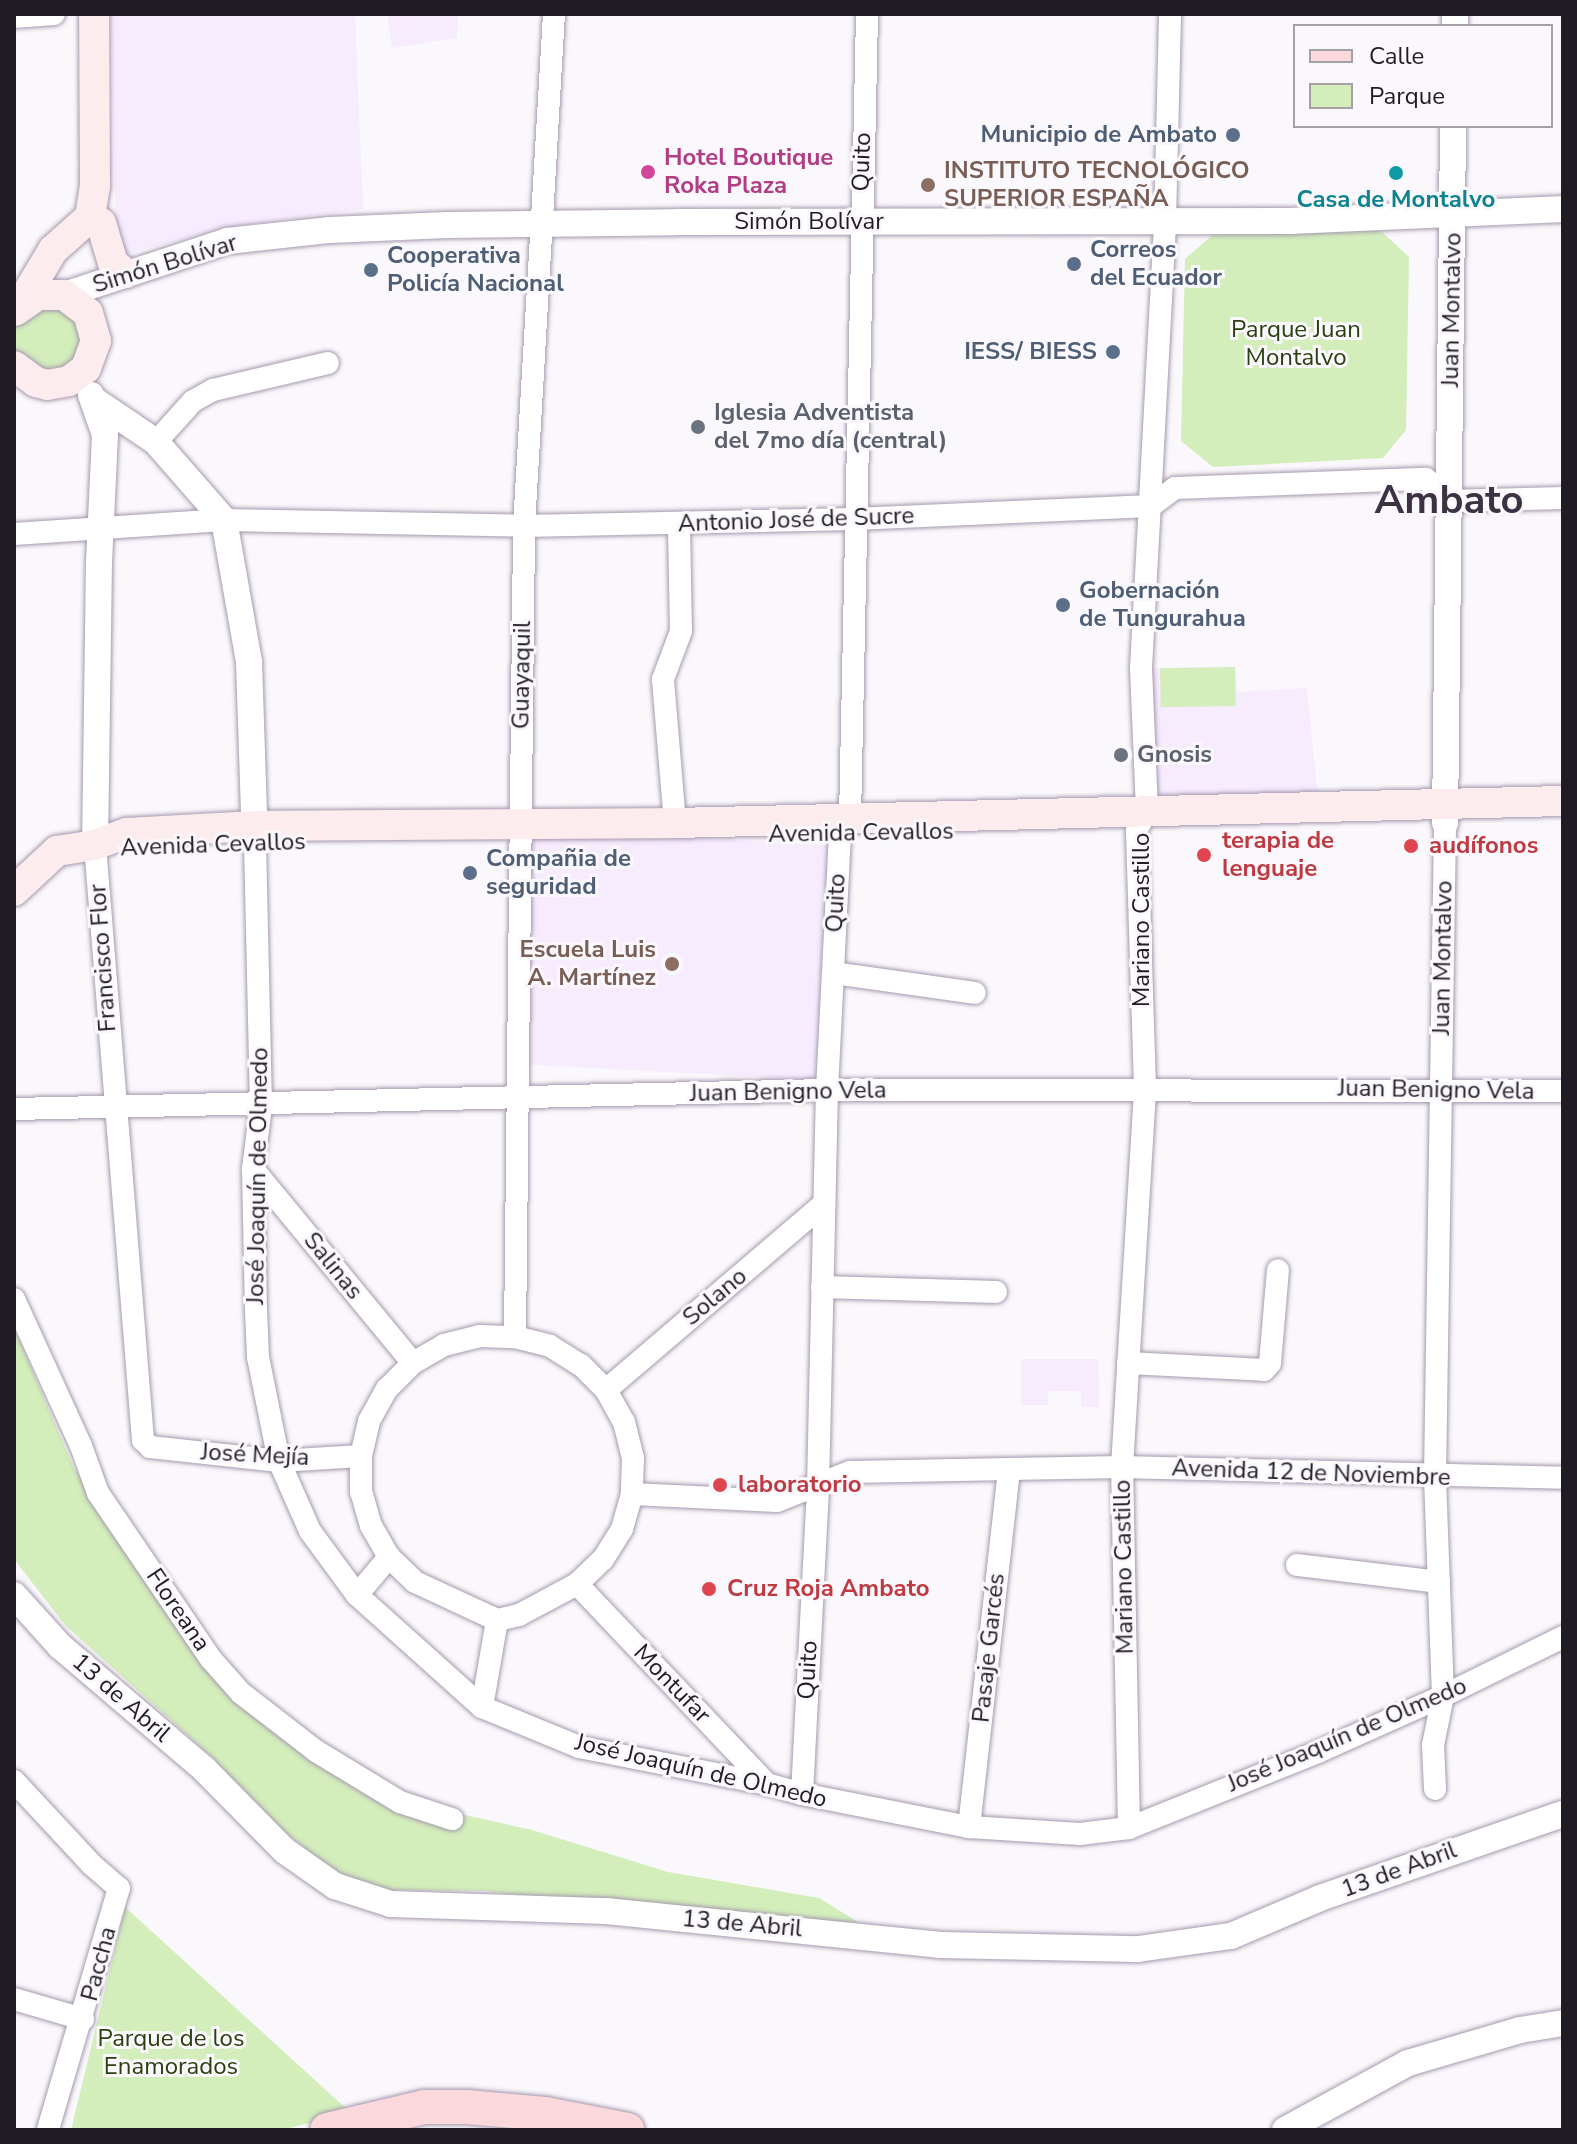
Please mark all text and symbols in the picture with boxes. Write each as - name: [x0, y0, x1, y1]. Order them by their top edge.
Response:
- legend: [1293, 24, 1553, 128]
- text: Calle: [1369, 40, 1424, 72]
- text: Parque: [1369, 80, 1445, 112]
- place label: Municipio de Ambato: [981, 121, 1217, 149]
- marker: Municipio de Ambato: [1224, 126, 1242, 144]
- street label: Quito: [847, 132, 877, 192]
- place label: Hotel Boutique Roka Plaza: [664, 144, 833, 200]
- place label: INSTITUTO TECNOLÓGICO SUPERIOR ESPAÑA: [944, 157, 1250, 213]
- marker: Hotel Boutique Roka Plaza: [639, 163, 657, 181]
- marker: Casa de Montalvo: [1387, 164, 1405, 182]
- marker: INSTITUTO TECNOLÓGICO SUPERIOR ESPAÑA: [919, 176, 937, 194]
- place label: Casa de Montalvo: [1297, 186, 1495, 214]
- street label: Simón Bolívar: [734, 208, 884, 236]
- street label: Simón Bolívar: [89, 228, 241, 300]
- street label: Juan Montalvo: [1436, 232, 1468, 388]
- place label: Correos del Ecuador: [1090, 236, 1222, 292]
- place label: Cooperativa Policía Nacional: [387, 242, 564, 298]
- marker: Correos del Ecuador: [1065, 255, 1083, 273]
- marker: Cooperativa Policía Nacional: [362, 261, 380, 279]
- park label: Parque Juan Montalvo: [1231, 316, 1361, 372]
- place label: IESS/ BIESS: [964, 338, 1097, 366]
- marker: IESS/ BIESS: [1104, 343, 1122, 361]
- place label: Iglesia Adventista del 7mo día (central): [714, 399, 947, 455]
- marker: Iglesia Adventista del 7mo día (central): [689, 418, 707, 436]
- district label: Ambato: [1375, 476, 1523, 524]
- street label: Antonio José de Sucre: [677, 501, 915, 539]
- place label: Gobernación de Tungurahua: [1079, 577, 1246, 633]
- marker: Gobernación de Tungurahua: [1054, 596, 1072, 614]
- street label: Guayaquil: [507, 621, 537, 729]
- place label: Gnosis: [1137, 741, 1212, 769]
- marker: Gnosis: [1112, 746, 1130, 764]
- street label: Avenida Cevallos: [768, 817, 954, 849]
- street label: Avenida Cevallos: [120, 827, 306, 863]
- place label: terapia de lenguaje: [1222, 827, 1334, 883]
- place label: audífonos: [1429, 832, 1538, 860]
- street label: Mariano Castillo: [1128, 833, 1156, 1007]
- marker: audífonos: [1400, 835, 1422, 857]
- marker: terapia de lenguaje: [1193, 844, 1215, 866]
- place label: Compañia de seguridad: [486, 845, 631, 901]
- marker: Compañia de seguridad: [461, 864, 479, 882]
- street label: Quito: [820, 873, 852, 933]
- street label: Juan Montalvo: [1427, 880, 1459, 1036]
- street label: Francisco Flor: [83, 883, 123, 1033]
- place label: Escuela Luis A. Martínez: [520, 936, 656, 992]
- marker: Escuela Luis A. Martínez: [663, 955, 681, 973]
- street label: José Joaquín de Olmedo: [241, 1047, 275, 1305]
- street label: Juan Benigno Vela: [1337, 1074, 1535, 1106]
- street label: Juan Benigno Vela: [689, 1076, 887, 1108]
- street label: Salinas: [297, 1227, 369, 1305]
- street label: Solano: [677, 1262, 753, 1332]
- street label: José Mejía: [200, 1438, 310, 1472]
- street label: Avenida 12 de Noviembre: [1171, 1454, 1451, 1492]
- place label: laboratorio: [738, 1471, 862, 1499]
- marker: laboratorio: [709, 1474, 731, 1496]
- street label: Mariano Castillo: [1108, 1479, 1140, 1655]
- street label: Floreana: [140, 1563, 216, 1657]
- street label: Pasaje Garcés: [967, 1572, 1011, 1724]
- place label: Cruz Roja Ambato: [727, 1575, 930, 1603]
- marker: Cruz Roja Ambato: [698, 1578, 720, 1600]
- street label: Montufar: [627, 1639, 717, 1729]
- street label: Quito: [792, 1640, 824, 1700]
- street label: 13 de Abril: [66, 1648, 176, 1748]
- street label: José Joaquín de Olmedo: [1223, 1671, 1471, 1799]
- street label: José Joaquín de Olmedo: [572, 1728, 830, 1814]
- street label: 13 de Abril: [1337, 1836, 1461, 1904]
- street label: 13 de Abril: [681, 1904, 803, 1944]
- street label: Paccha: [75, 1924, 123, 2004]
- park label: Parque de los Enamorados: [98, 2025, 244, 2081]

